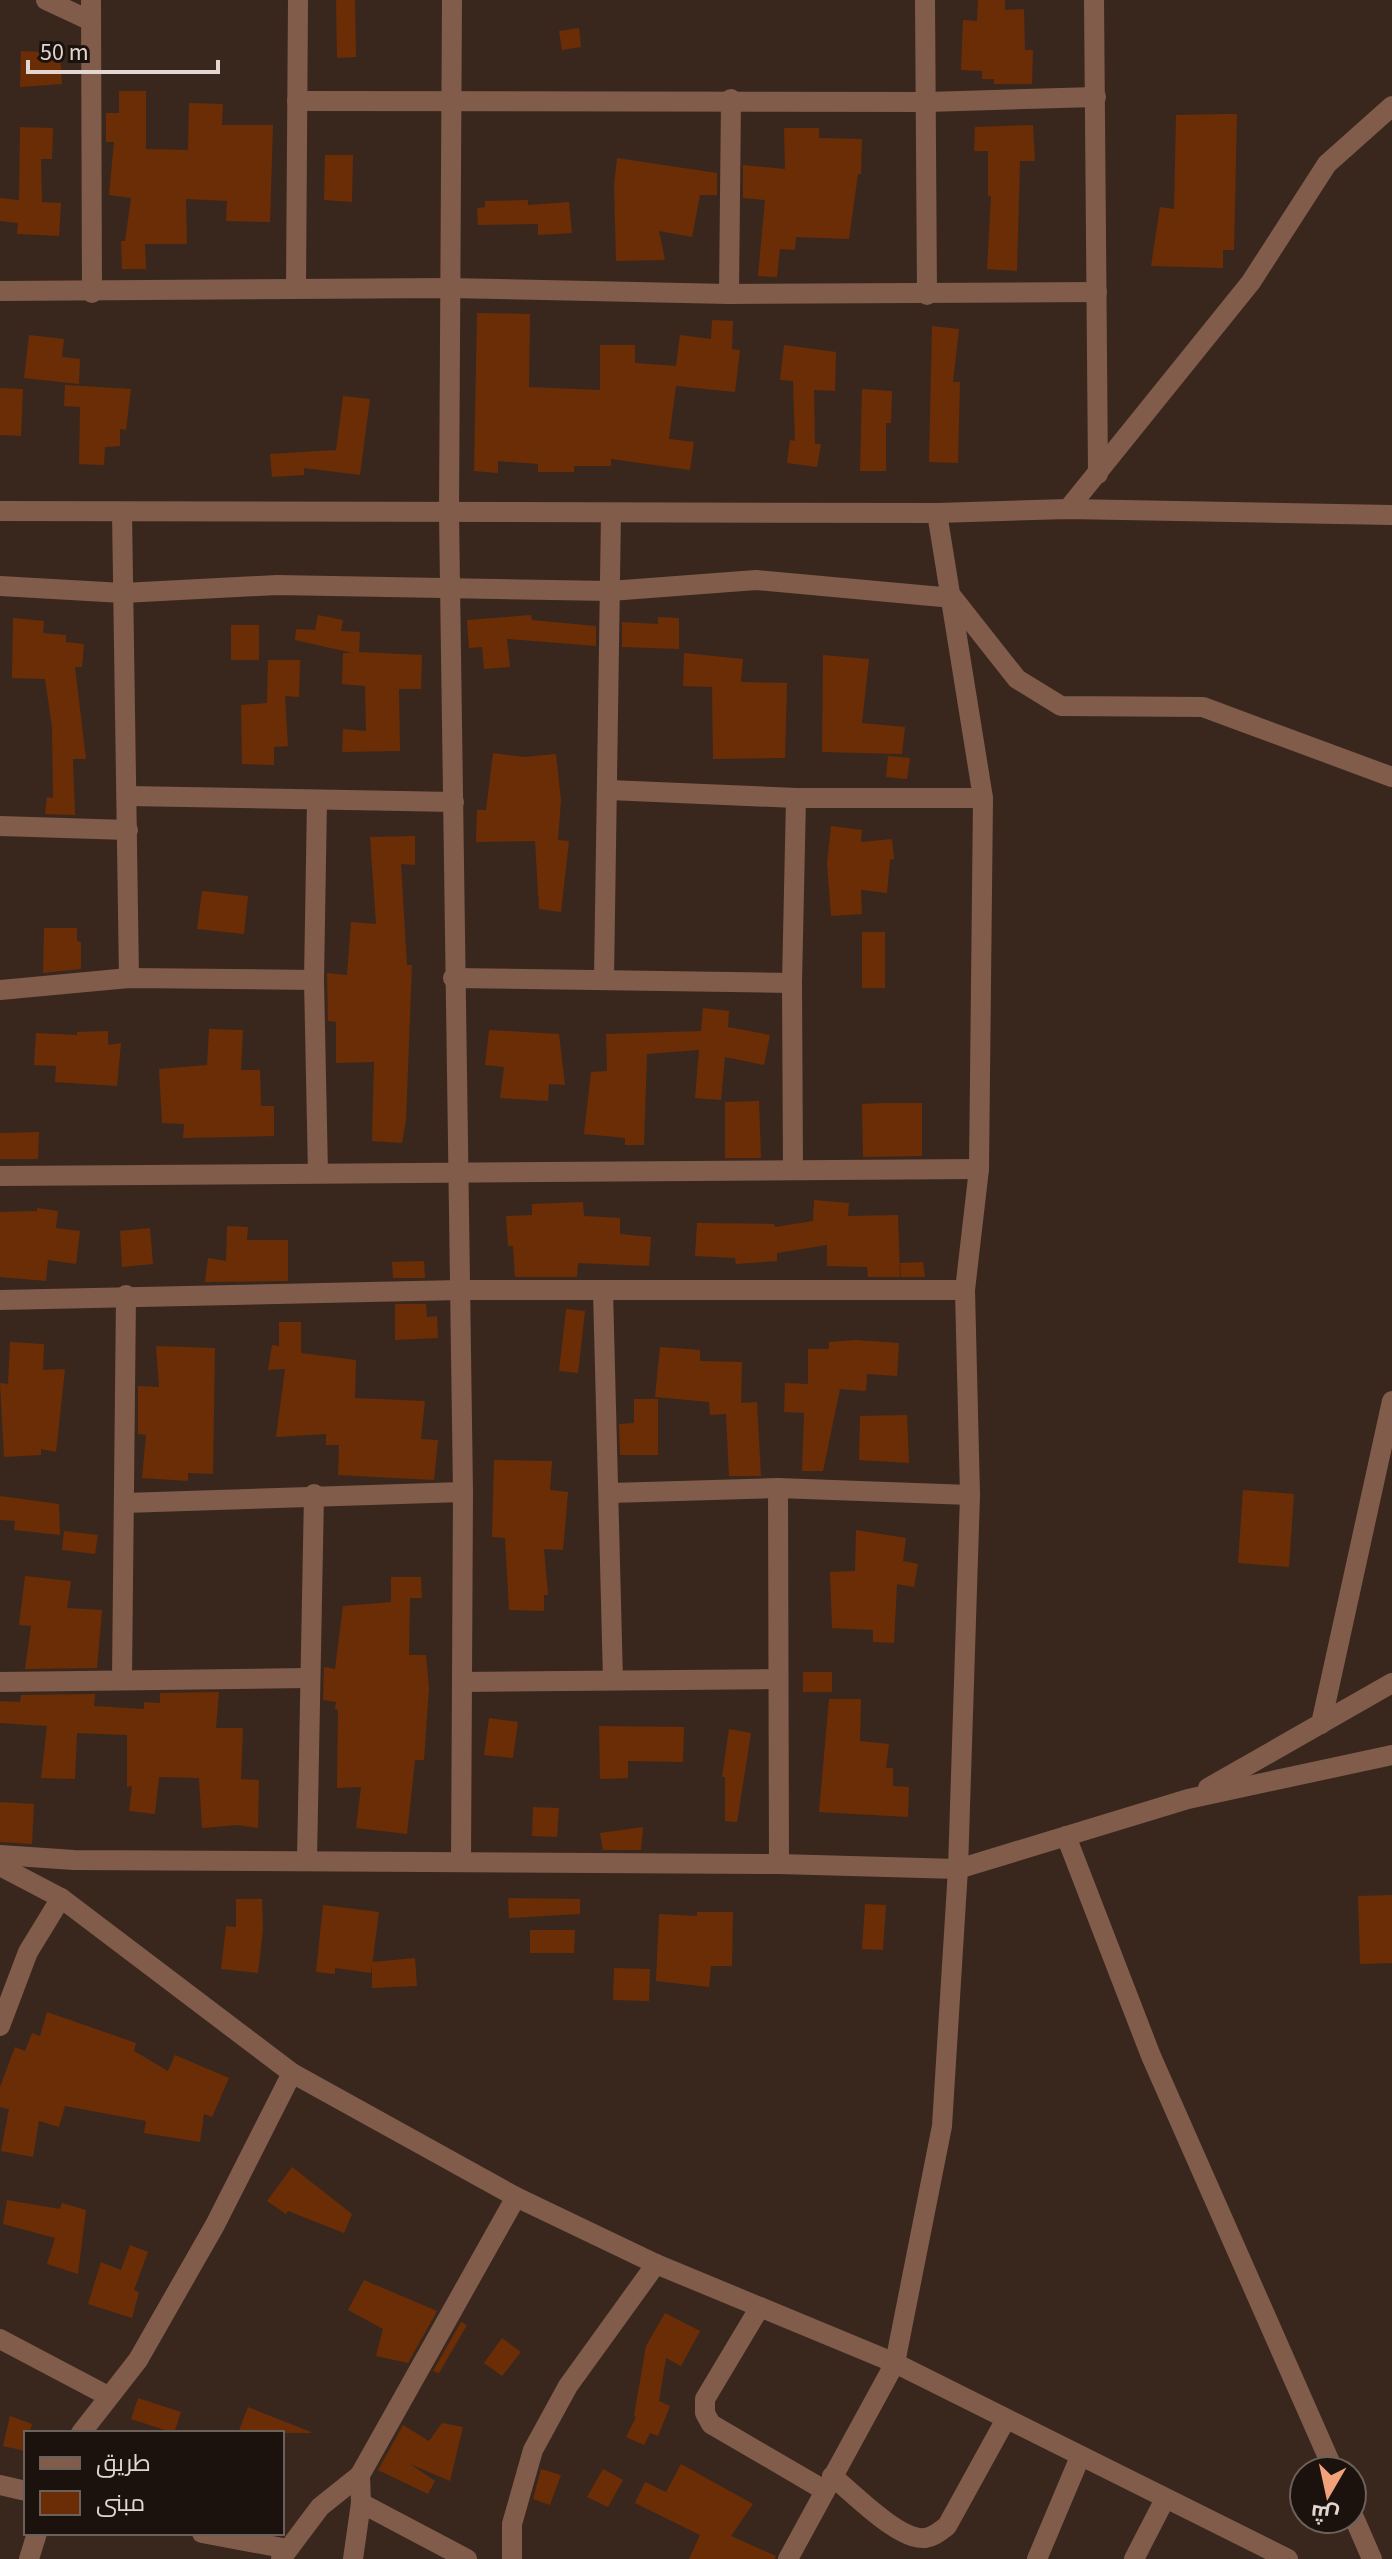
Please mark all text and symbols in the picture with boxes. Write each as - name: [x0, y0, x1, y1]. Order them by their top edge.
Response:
- scale bar: [28, 24, 218, 74]
- text: 50 m: [40, 35, 89, 70]
- legend: [24, 2431, 284, 2535]
- text: طريق: [96, 2446, 151, 2481]
- north arrow: [1288, 2455, 1368, 2535]
- text: مبنى: [96, 2486, 145, 2521]
- text: ش: [1309, 2496, 1341, 2532]

